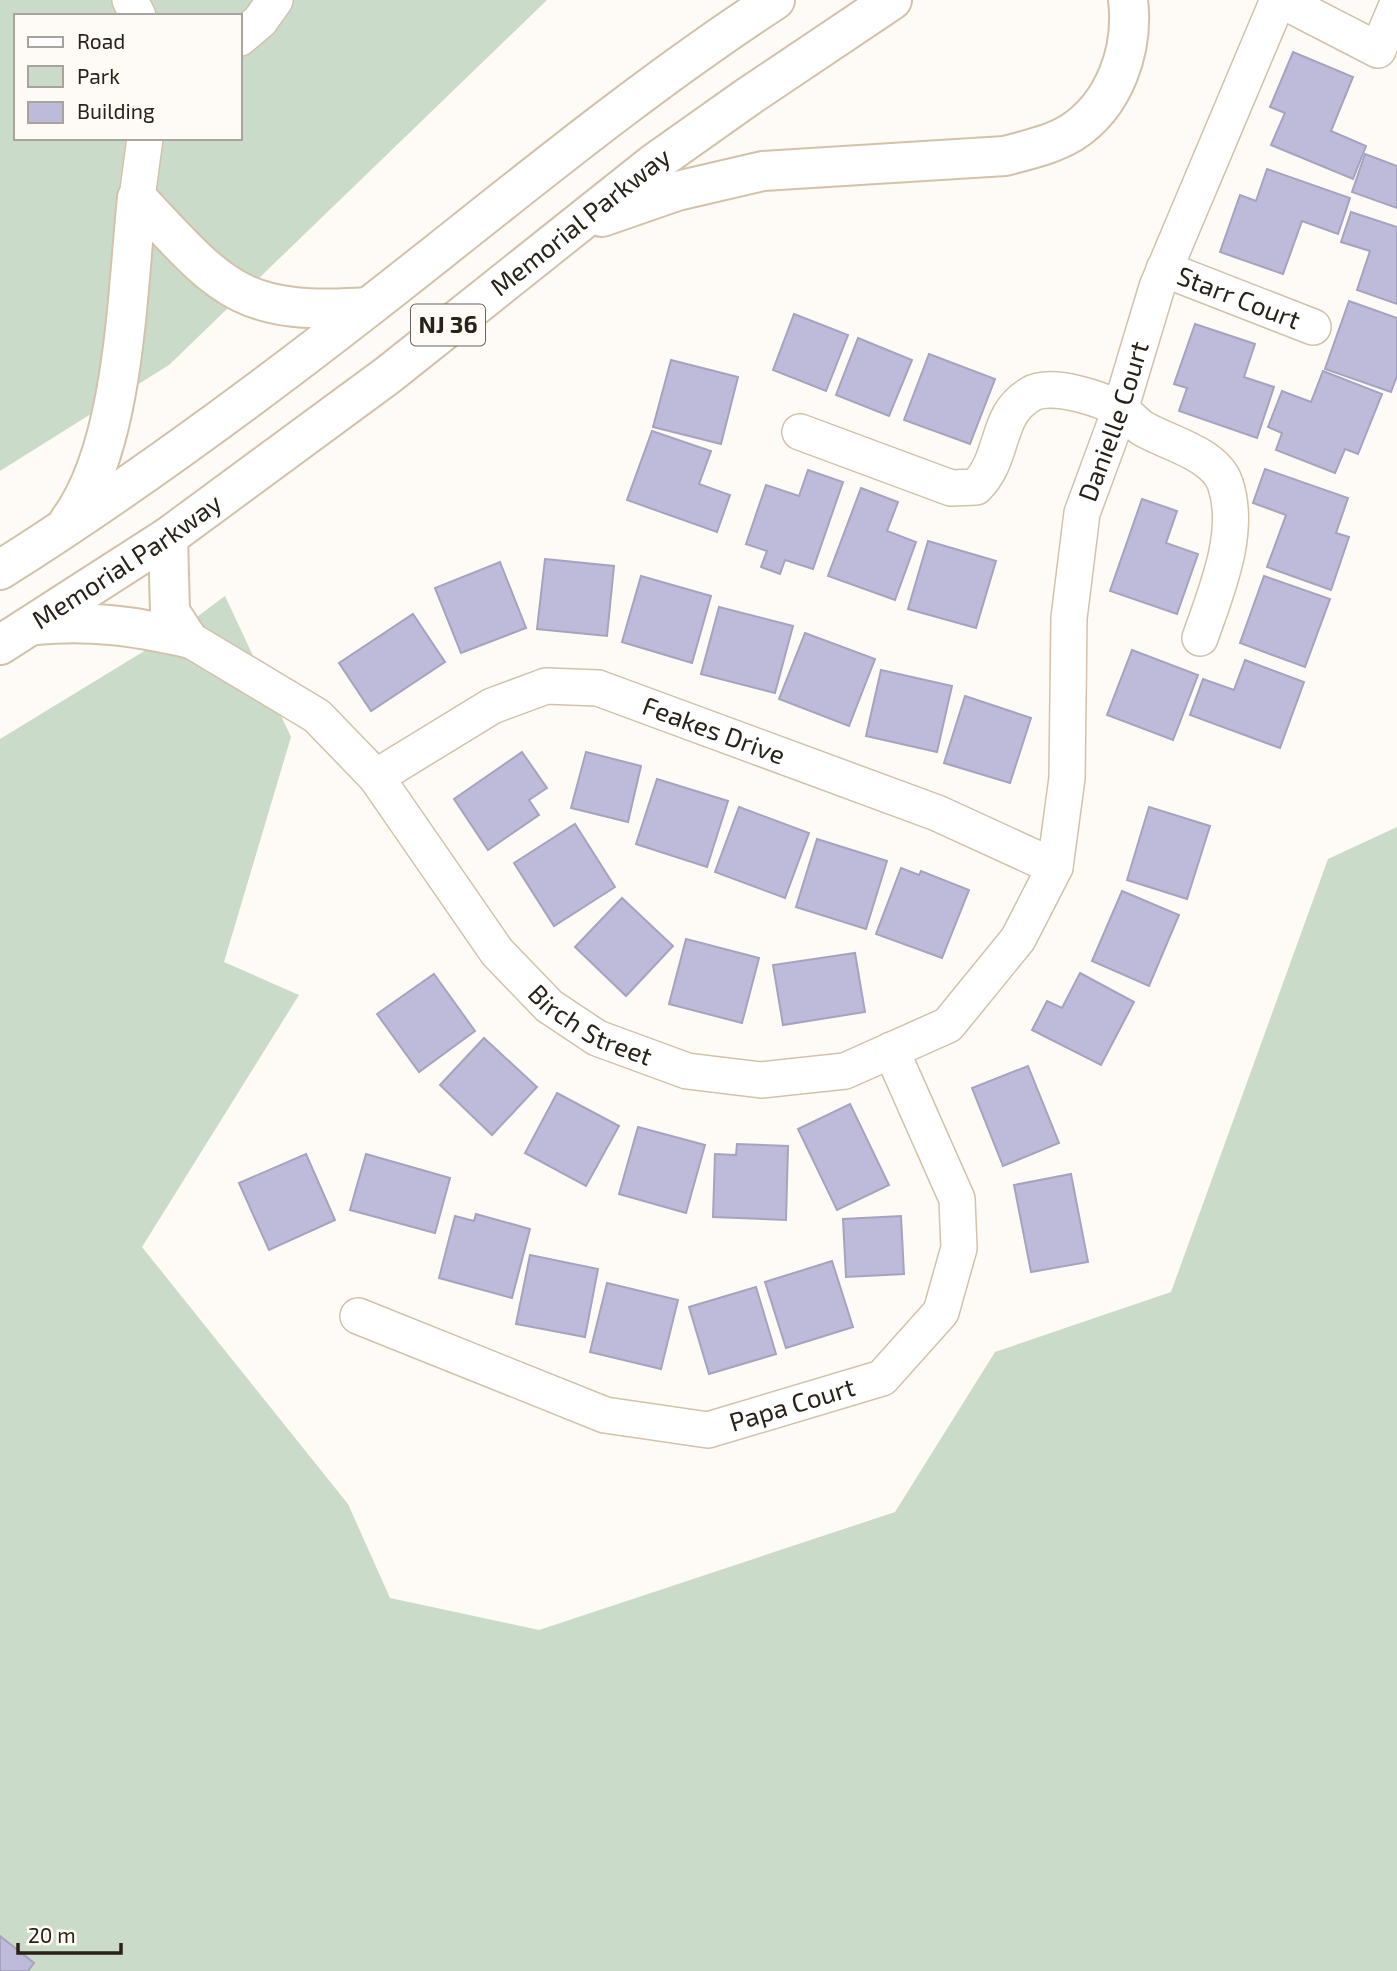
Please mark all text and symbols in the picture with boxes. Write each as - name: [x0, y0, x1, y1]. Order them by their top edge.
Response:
- legend: [14, 14, 242, 140]
- text: Road: [77, 28, 125, 53]
- text: Park: [77, 63, 120, 88]
- text: Building: [77, 98, 155, 123]
- street label: Memorial Parkway: [483, 140, 676, 302]
- street label: Starr Court: [1173, 259, 1305, 335]
- road number: NJ 36: [411, 304, 485, 346]
- street label: Danielle Court: [1071, 337, 1154, 505]
- street label: Memorial Parkway: [26, 486, 227, 634]
- street label: Feakes Drive: [639, 689, 790, 770]
- street label: Birch Street: [523, 977, 657, 1071]
- street label: Papa Court: [725, 1370, 858, 1437]
- scale bar: [18, 1912, 121, 1956]
- text: 20 m: [28, 1922, 76, 1947]

